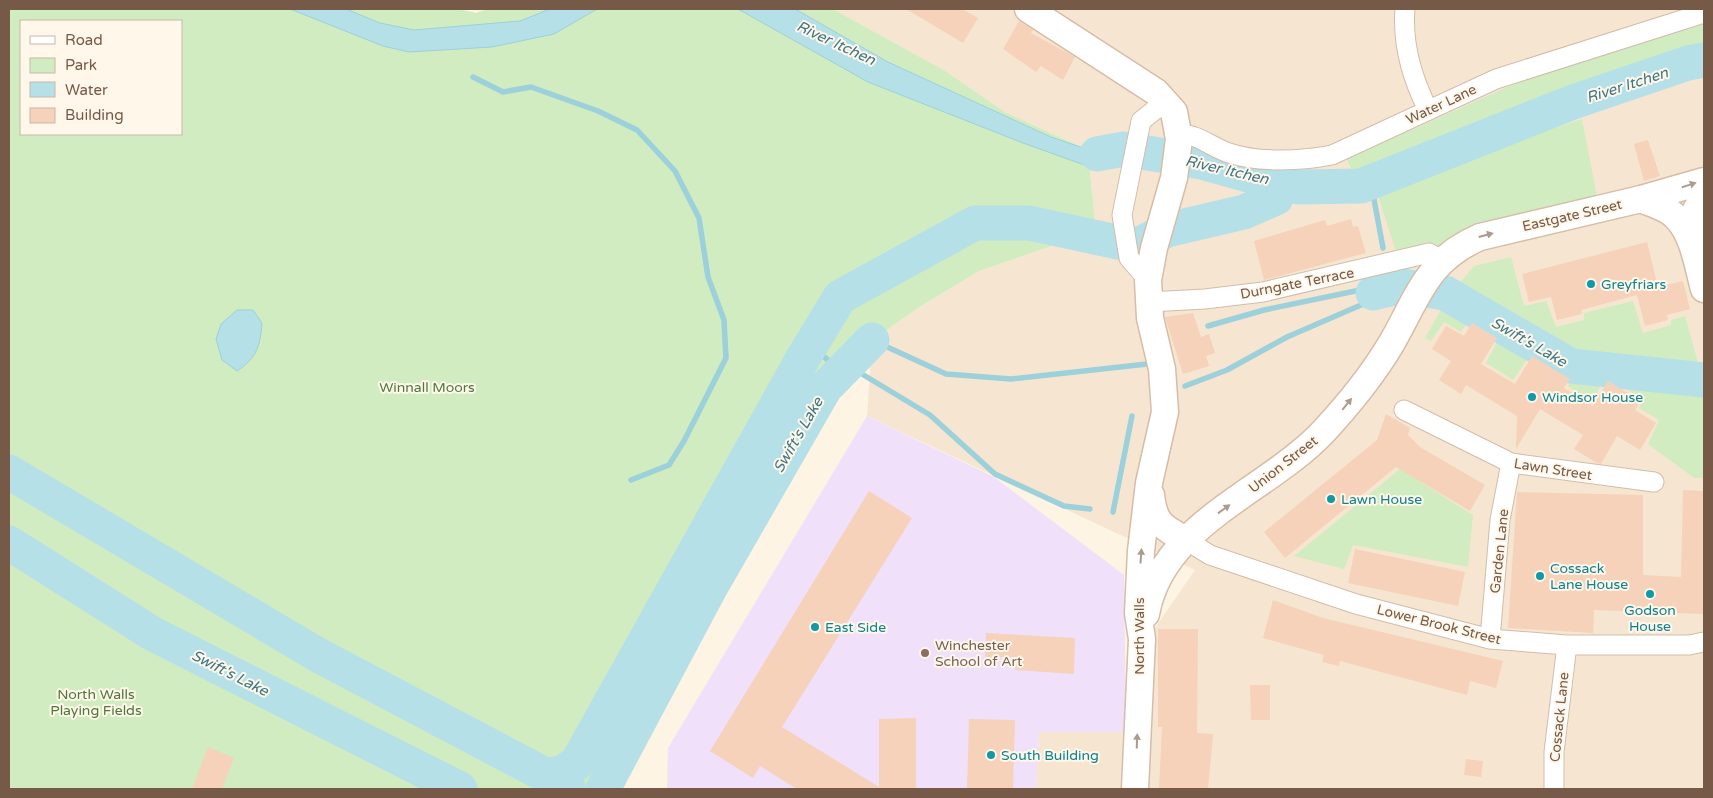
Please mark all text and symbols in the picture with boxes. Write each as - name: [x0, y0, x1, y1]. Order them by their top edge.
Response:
- water label: River Itchen: [794, 17, 879, 69]
- legend: [20, 20, 182, 135]
- text: Road: [65, 31, 103, 49]
- text: Park: [65, 56, 97, 74]
- water label: River Itchen: [1584, 63, 1671, 107]
- text: Water: [65, 81, 108, 99]
- street label: Water Lane: [1403, 81, 1479, 128]
- text: Building: [65, 106, 124, 124]
- water label: River Itchen: [1184, 152, 1271, 189]
- one-way arrow: [1682, 181, 1697, 189]
- street label: Eastgate Street: [1521, 196, 1624, 235]
- one-way arrow: [1479, 231, 1494, 239]
- street label: Durngate Terrace: [1239, 264, 1356, 303]
- place label: Greyfriars: [1601, 276, 1667, 293]
- marker: Greyfriars: [1585, 278, 1597, 290]
- water label: Swift's Lake: [1488, 313, 1571, 371]
- park label: Winnall Moors: [379, 379, 475, 396]
- place label: Windsor House: [1542, 389, 1643, 406]
- marker: Windsor House: [1526, 391, 1538, 403]
- water label: Swift's Lake: [769, 393, 827, 476]
- one-way arrow: [1341, 398, 1352, 411]
- street label: Union Street: [1245, 432, 1322, 497]
- street label: Lawn Street: [1513, 455, 1594, 484]
- place label: Lawn House: [1341, 491, 1422, 508]
- marker: Lawn House: [1325, 493, 1337, 505]
- one-way arrow: [1217, 504, 1231, 514]
- street label: Garden Lane: [1487, 508, 1512, 594]
- one-way arrow: [1138, 548, 1146, 564]
- place label: Cossack Lane House: [1550, 560, 1628, 593]
- marker: Cossack Lane House: [1534, 570, 1546, 582]
- marker: Godson House: [1644, 588, 1656, 600]
- street label: North Walls: [1131, 597, 1148, 675]
- street label: Lower Brook Street: [1375, 601, 1503, 648]
- place label: Godson House: [1624, 602, 1676, 635]
- place label: East Side: [825, 619, 886, 636]
- marker: East Side: [809, 621, 821, 633]
- place label: Winchester School of Art: [935, 637, 1023, 670]
- water label: Swift's Lake: [189, 646, 273, 701]
- marker: Winchester School of Art: [919, 647, 931, 659]
- street label: Cossack Lane: [1546, 671, 1573, 763]
- park label: North Walls Playing Fields: [50, 686, 142, 719]
- one-way arrow: [1133, 732, 1141, 748]
- place label: South Building: [1001, 747, 1099, 764]
- marker: South Building: [985, 749, 997, 761]

